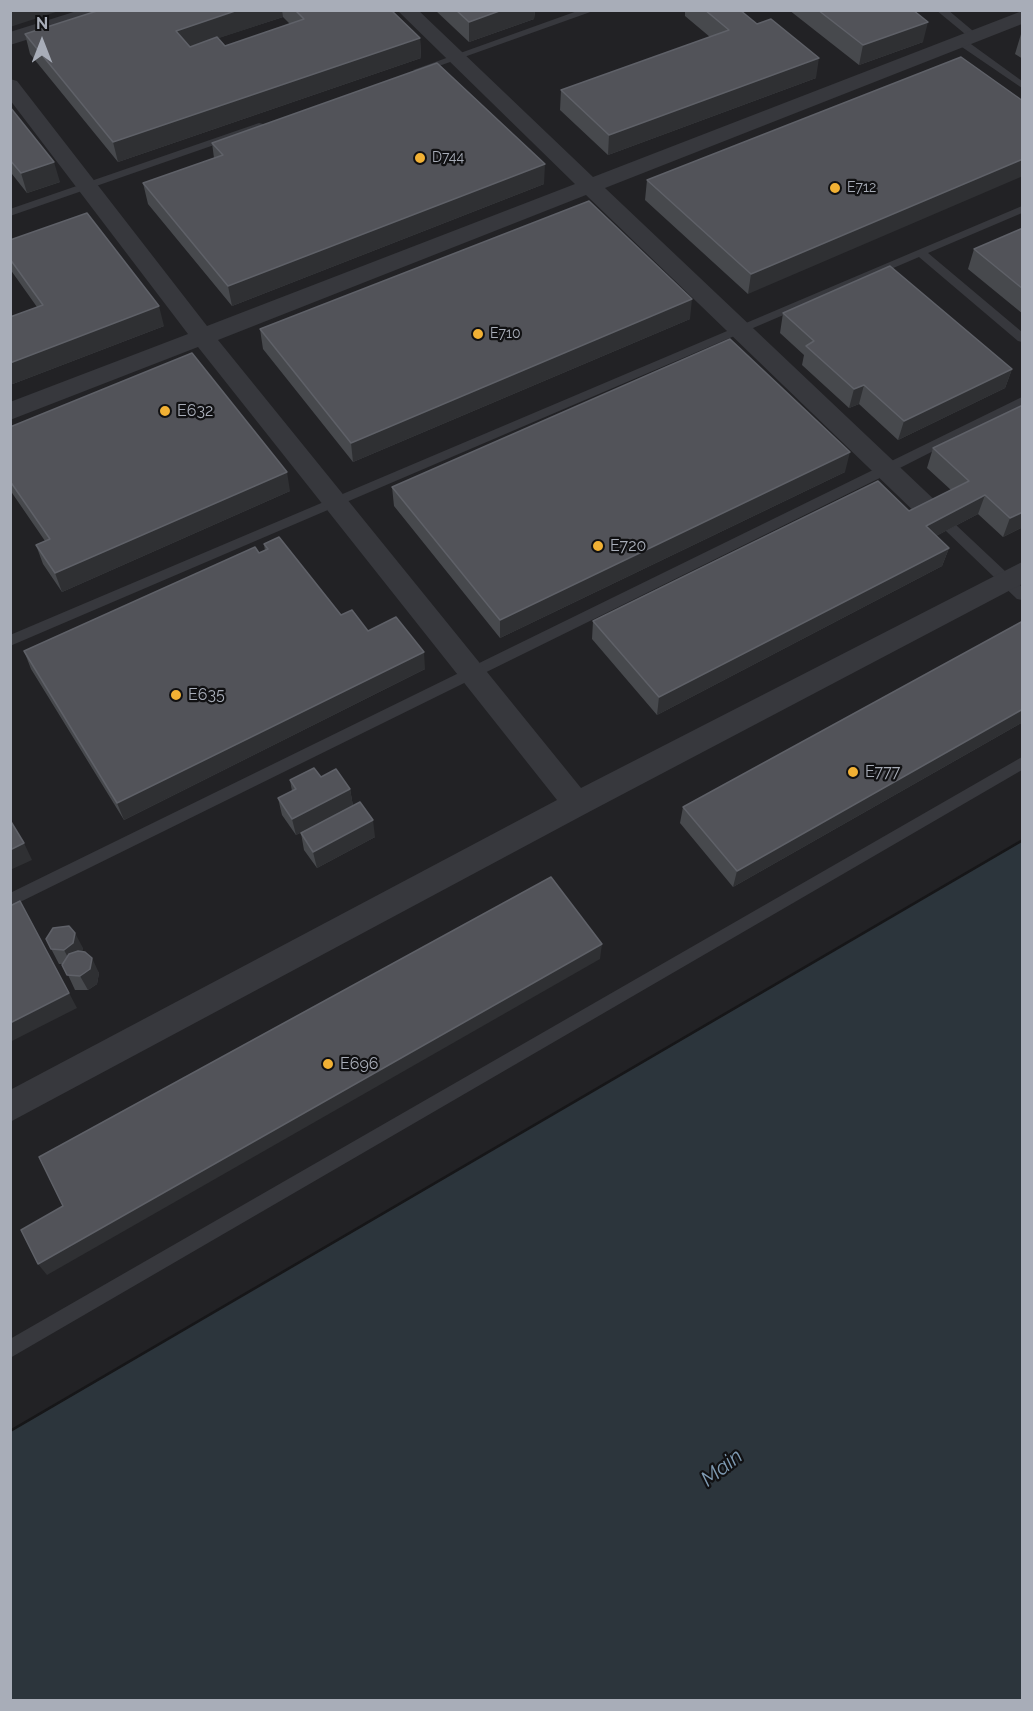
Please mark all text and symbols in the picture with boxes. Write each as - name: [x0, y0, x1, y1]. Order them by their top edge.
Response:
- north arrow: [12, 12, 72, 72]
- text: N: [36, 14, 48, 33]
- place label: D744: [432, 150, 464, 166]
- marker: D744: [413, 151, 427, 165]
- place label: E712: [847, 180, 876, 196]
- marker: E712: [828, 181, 842, 195]
- place label: E710: [490, 326, 520, 342]
- marker: E710: [471, 327, 485, 341]
- place label: E632: [177, 401, 213, 421]
- marker: E632: [158, 404, 172, 418]
- place label: E720: [610, 536, 646, 556]
- marker: E720: [591, 539, 605, 553]
- place label: E635: [188, 685, 225, 705]
- marker: E635: [169, 688, 183, 702]
- place label: E777: [865, 762, 900, 782]
- marker: E777: [846, 765, 860, 779]
- place label: E696: [340, 1054, 378, 1074]
- marker: E696: [321, 1057, 335, 1071]
- water label: Main: [696, 1444, 748, 1492]

